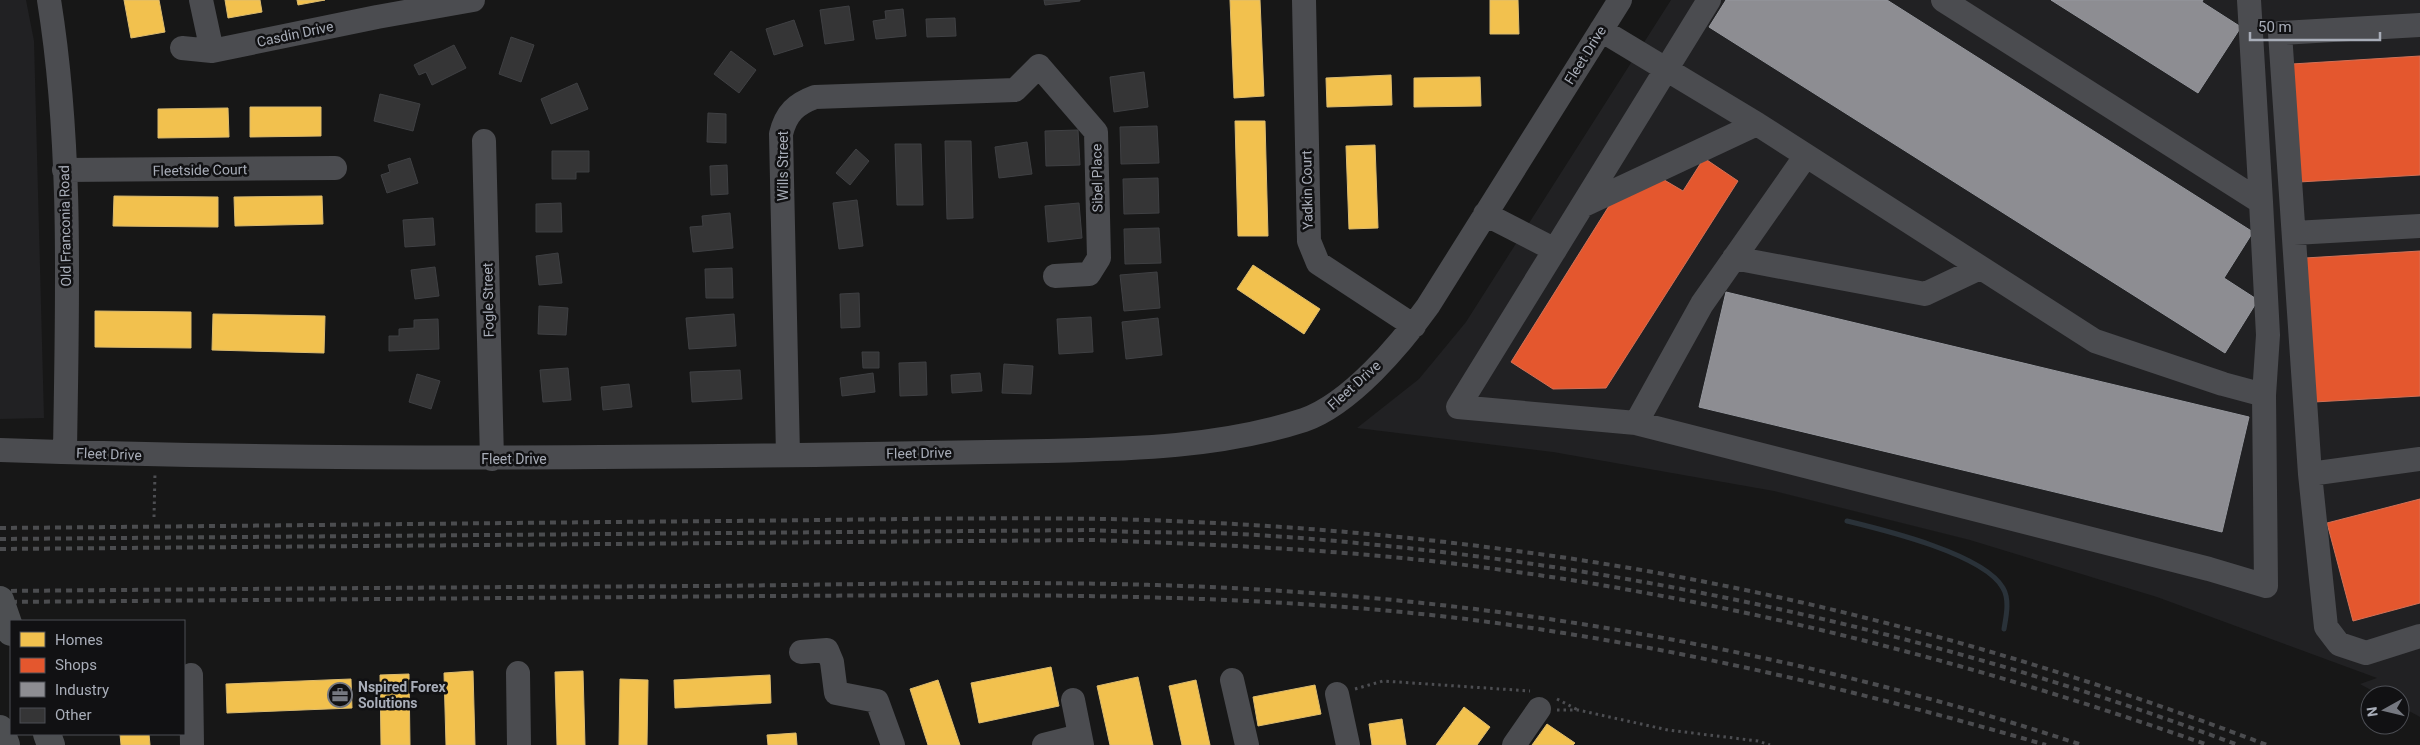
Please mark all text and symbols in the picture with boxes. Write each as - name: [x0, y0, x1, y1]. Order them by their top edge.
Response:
- scale bar: [2250, 10, 2380, 42]
- street label: Casdin Drive: [255, 18, 335, 50]
- text: 50 m: [2258, 18, 2292, 36]
- street label: Fleet Drive: [1561, 23, 1609, 87]
- street label: Wills Street: [775, 130, 791, 201]
- street label: Sibel Place: [1088, 144, 1106, 212]
- street label: Yadkin Court: [1298, 150, 1316, 230]
- street label: Fleetside Court: [153, 161, 248, 179]
- street label: Old Franconia Road: [56, 165, 74, 287]
- street label: Fogle Street: [479, 262, 497, 337]
- street label: Fleet Drive: [1324, 357, 1384, 413]
- street label: Fleet Drive: [886, 444, 952, 462]
- street label: Fleet Drive: [76, 445, 142, 463]
- street label: Fleet Drive: [481, 451, 547, 467]
- legend: [10, 620, 185, 735]
- text: Homes: [55, 631, 103, 649]
- text: Shops: [55, 656, 97, 674]
- place label: Nspired Forex Solutions: [358, 679, 447, 711]
- text: Industry: [55, 681, 109, 699]
- office icon: Nspired Forex Solutions: [327, 682, 353, 708]
- north arrow: [2360, 685, 2410, 735]
- text: Other: [55, 706, 92, 724]
- text: N: [2364, 706, 2381, 718]

